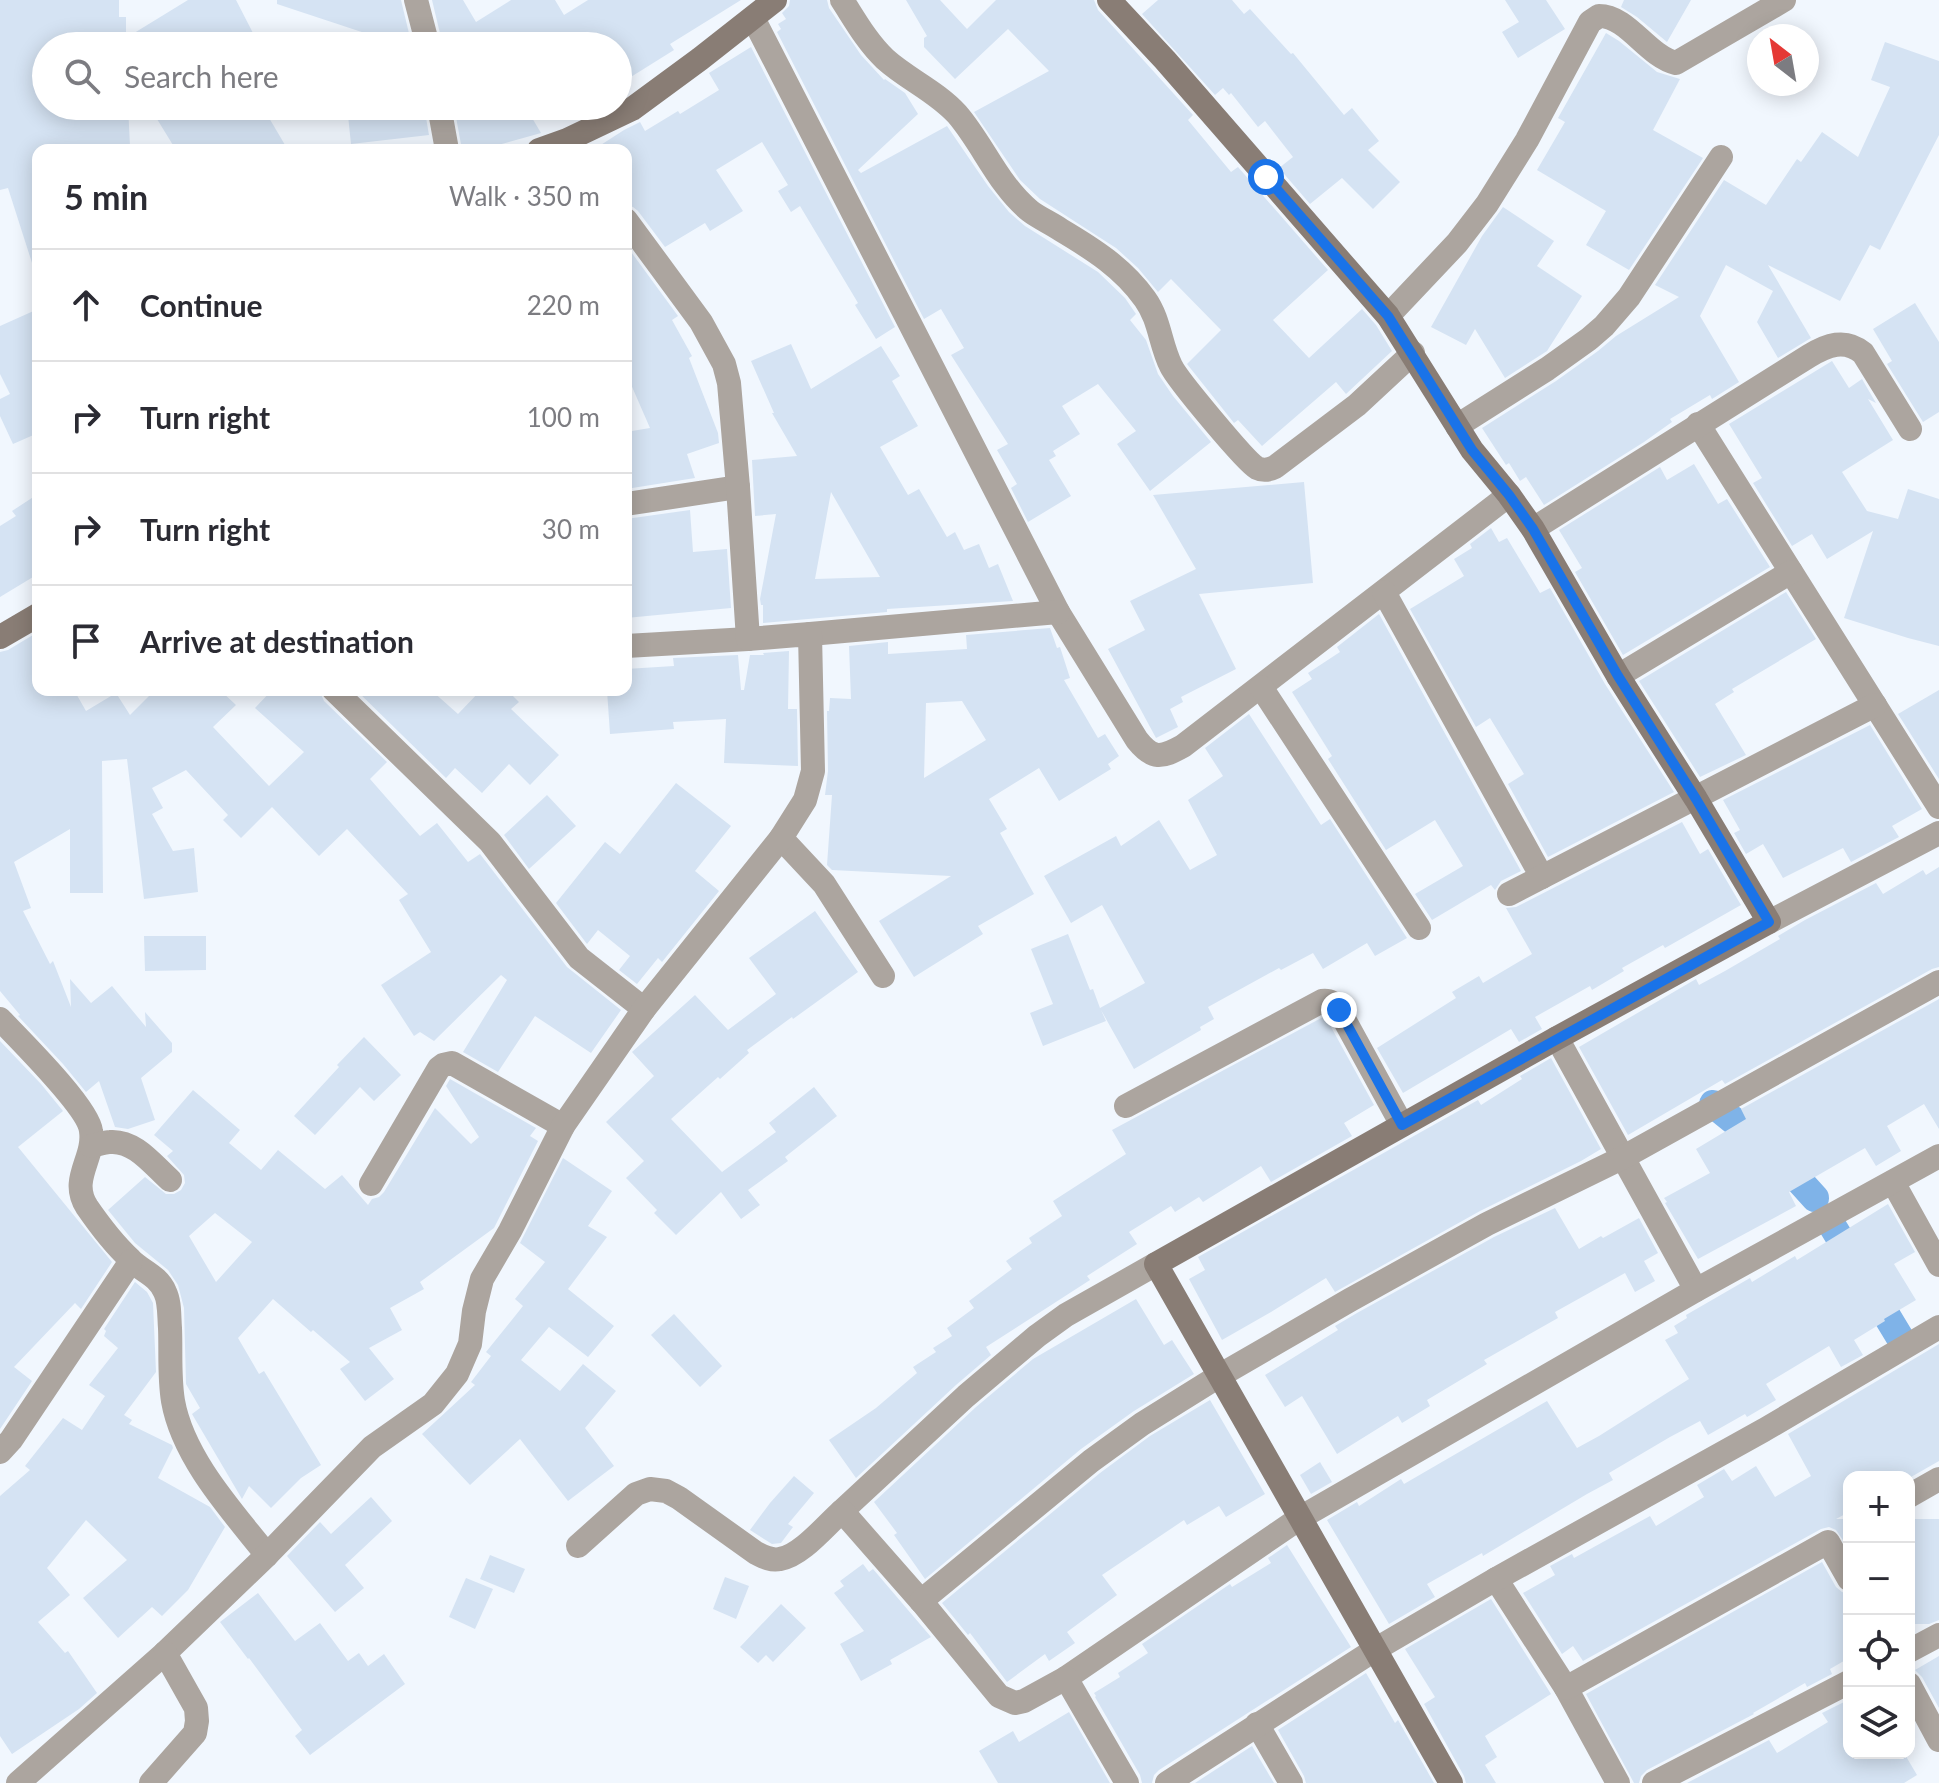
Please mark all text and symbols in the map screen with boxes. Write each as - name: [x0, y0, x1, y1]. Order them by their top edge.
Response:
- north arrow: [1747, 24, 1819, 96]
- search box: [32, 32, 632, 120]
- icon: search: [60, 54, 104, 98]
- text: Search here: [124, 58, 279, 94]
- route start: [1248, 159, 1284, 195]
- text: 5 min: [64, 176, 148, 217]
- text: Walk · 350 m: [449, 180, 600, 212]
- icon: ahead: [64, 283, 108, 327]
- text: Continue: [140, 287, 263, 323]
- text: 220 m: [527, 289, 600, 321]
- icon: right: [64, 395, 108, 439]
- text: Turn right: [140, 399, 270, 435]
- text: 100 m: [527, 401, 600, 433]
- icon: right: [64, 507, 108, 551]
- text: Turn right: [140, 511, 270, 547]
- text: 30 m: [542, 513, 600, 545]
- icon: arrive: [64, 619, 108, 663]
- text: Arrive at destination: [140, 623, 414, 659]
- route end: [1321, 992, 1357, 1028]
- map controls: [1843, 1471, 1915, 1759]
- button: +: [1843, 1471, 1915, 1543]
- button: −: [1843, 1543, 1915, 1615]
- button: locate: [1843, 1615, 1915, 1687]
- button: layers: [1843, 1687, 1915, 1759]

